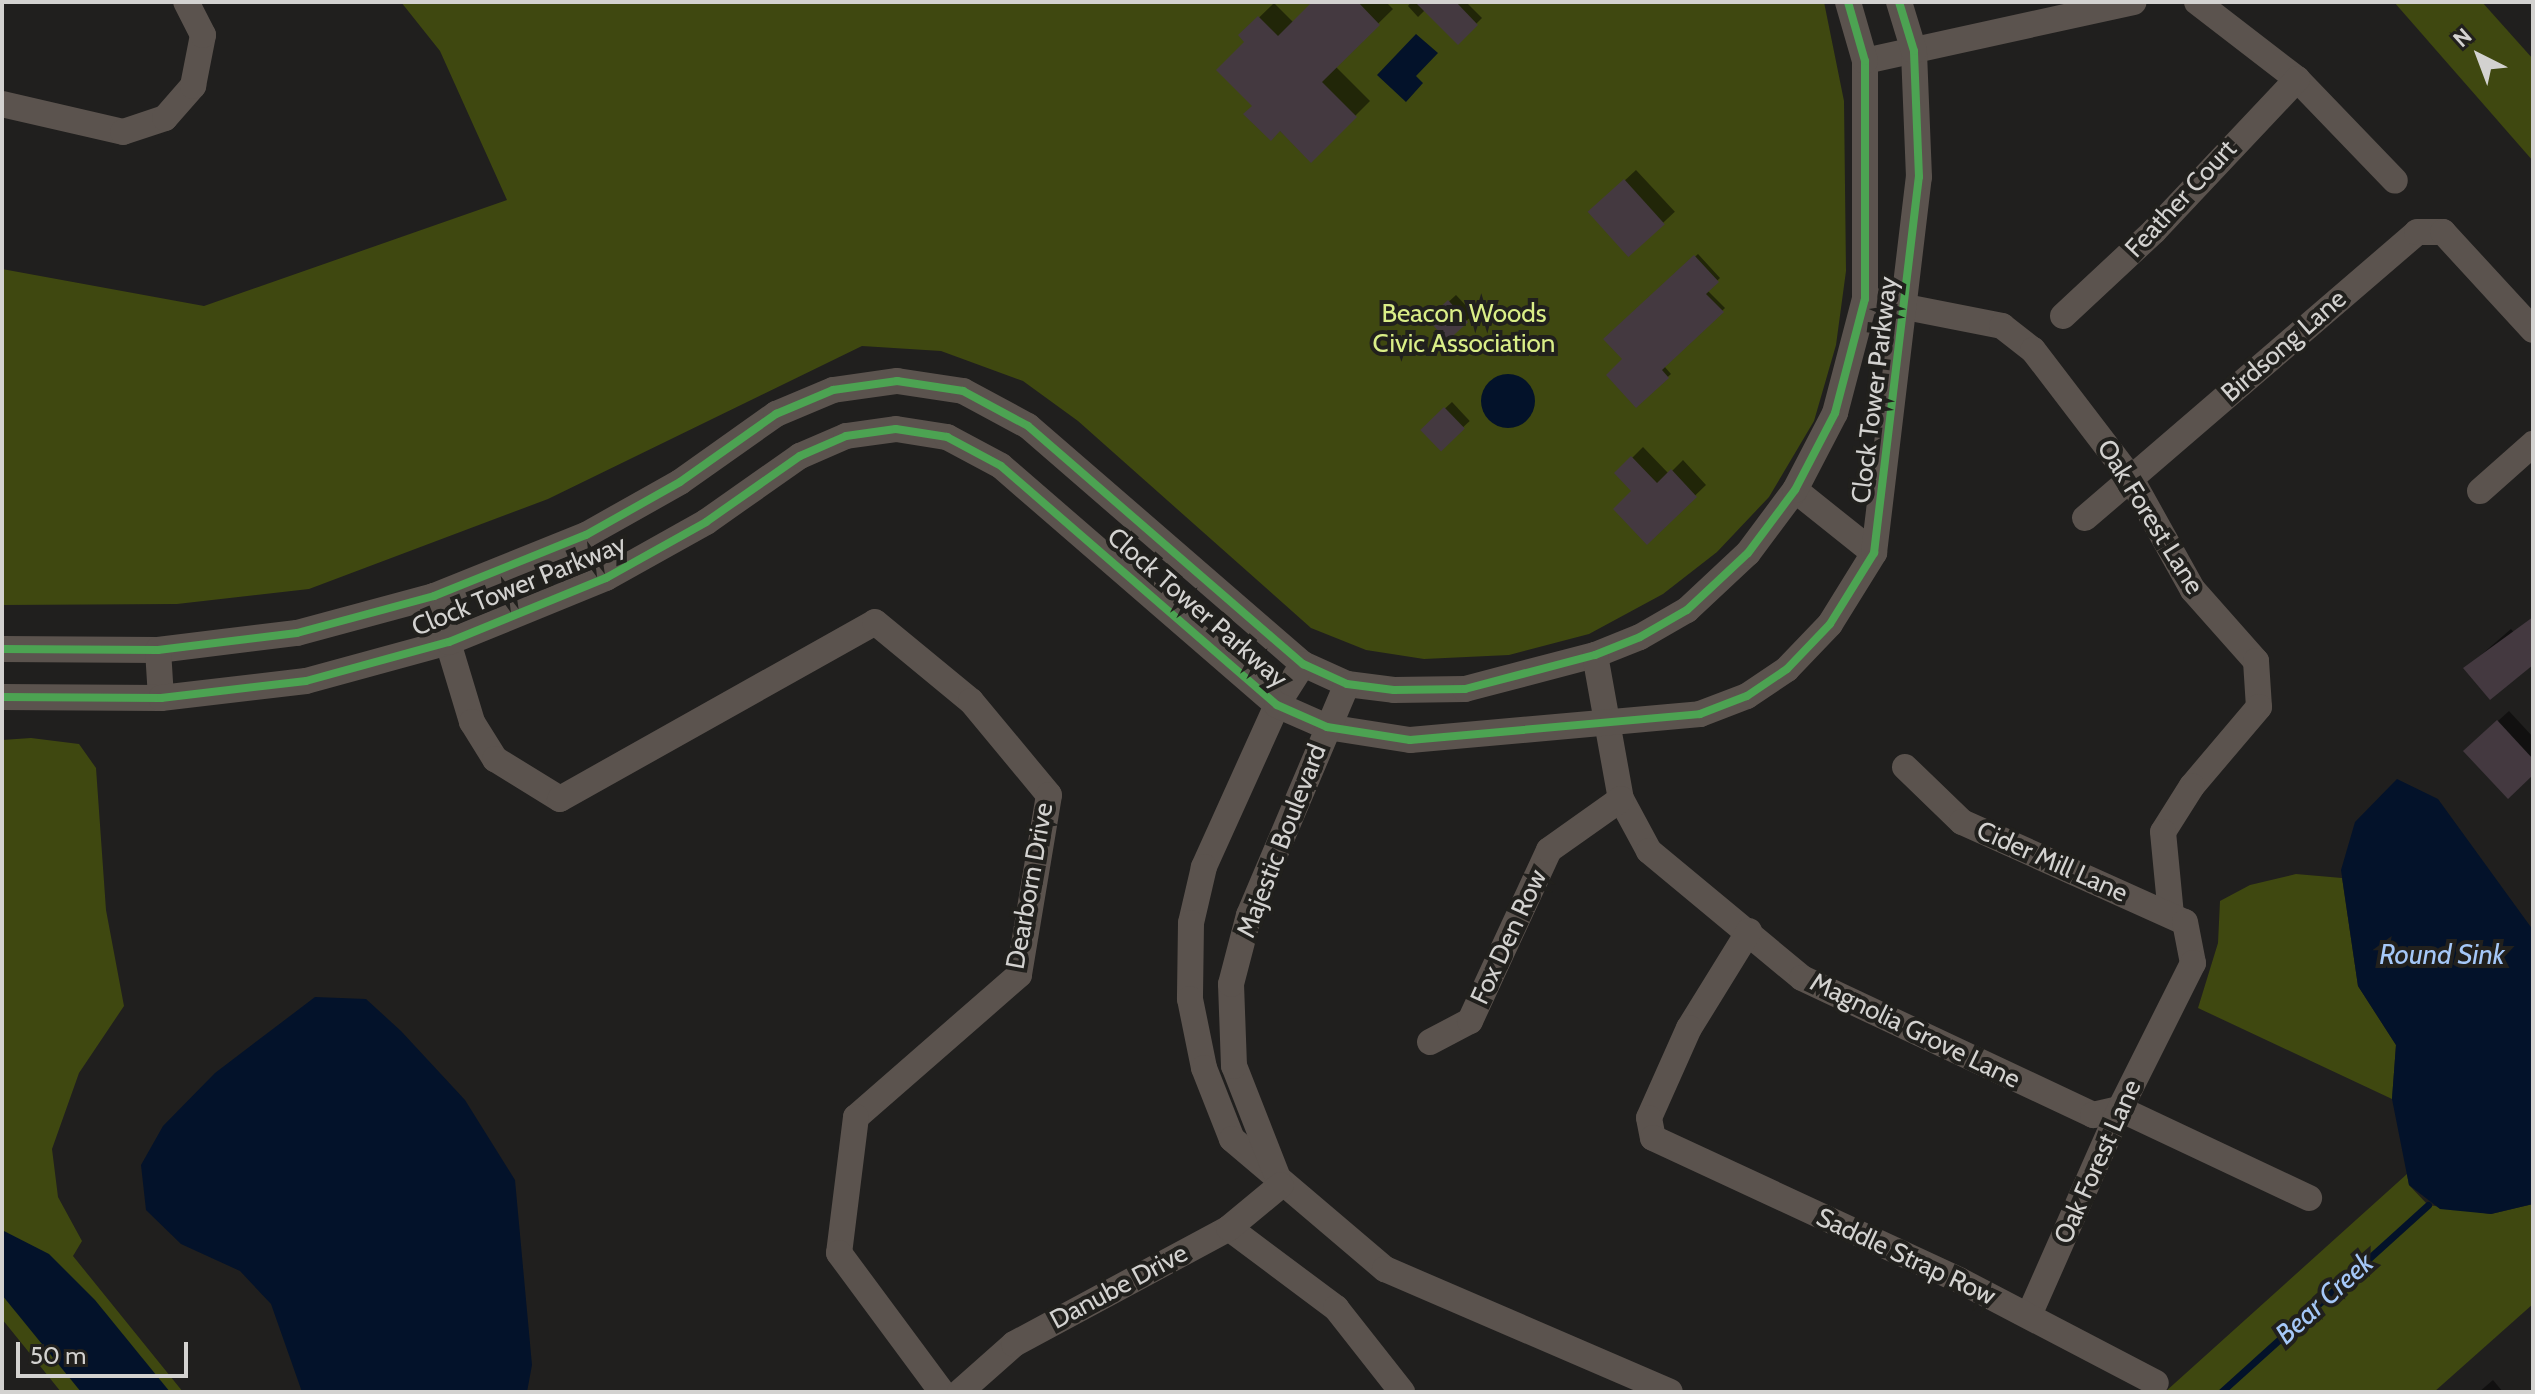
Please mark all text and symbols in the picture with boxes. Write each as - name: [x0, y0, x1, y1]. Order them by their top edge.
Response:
- north arrow: [2439, 16, 2519, 96]
- text: N: [2448, 23, 2477, 53]
- street label: Feather Court: [2119, 134, 2243, 264]
- street label: Clock Tower Parkway: [1846, 275, 1904, 505]
- street label: Birdsong Lane: [2215, 283, 2353, 409]
- park label: Beacon Woods Civic Association: [1373, 298, 1555, 360]
- street label: Oak Forest Lane: [2090, 434, 2210, 600]
- street label: Clock Tower Parkway: [1101, 521, 1293, 695]
- street label: Clock Tower Parkway: [407, 529, 631, 643]
- street label: Majestic Boulevard: [1231, 740, 1333, 942]
- street label: Dearborn Drive: [1000, 800, 1060, 972]
- street label: Cider Mill Lane: [1972, 815, 2132, 909]
- street label: Fox Den Row: [1464, 865, 1554, 1009]
- water label: Round Sink: [2379, 937, 2505, 971]
- street label: Magnolia Grove Lane: [1805, 967, 2025, 1095]
- street label: Oak Forest Lane: [2048, 1075, 2148, 1249]
- street label: Saddle Strap Row: [1811, 1202, 2001, 1312]
- street label: Danube Drive: [1045, 1238, 1193, 1336]
- water label: Bear Creek: [2268, 1245, 2380, 1351]
- scale bar: [20, 1326, 192, 1376]
- text: 50 m: [30, 1341, 86, 1370]

